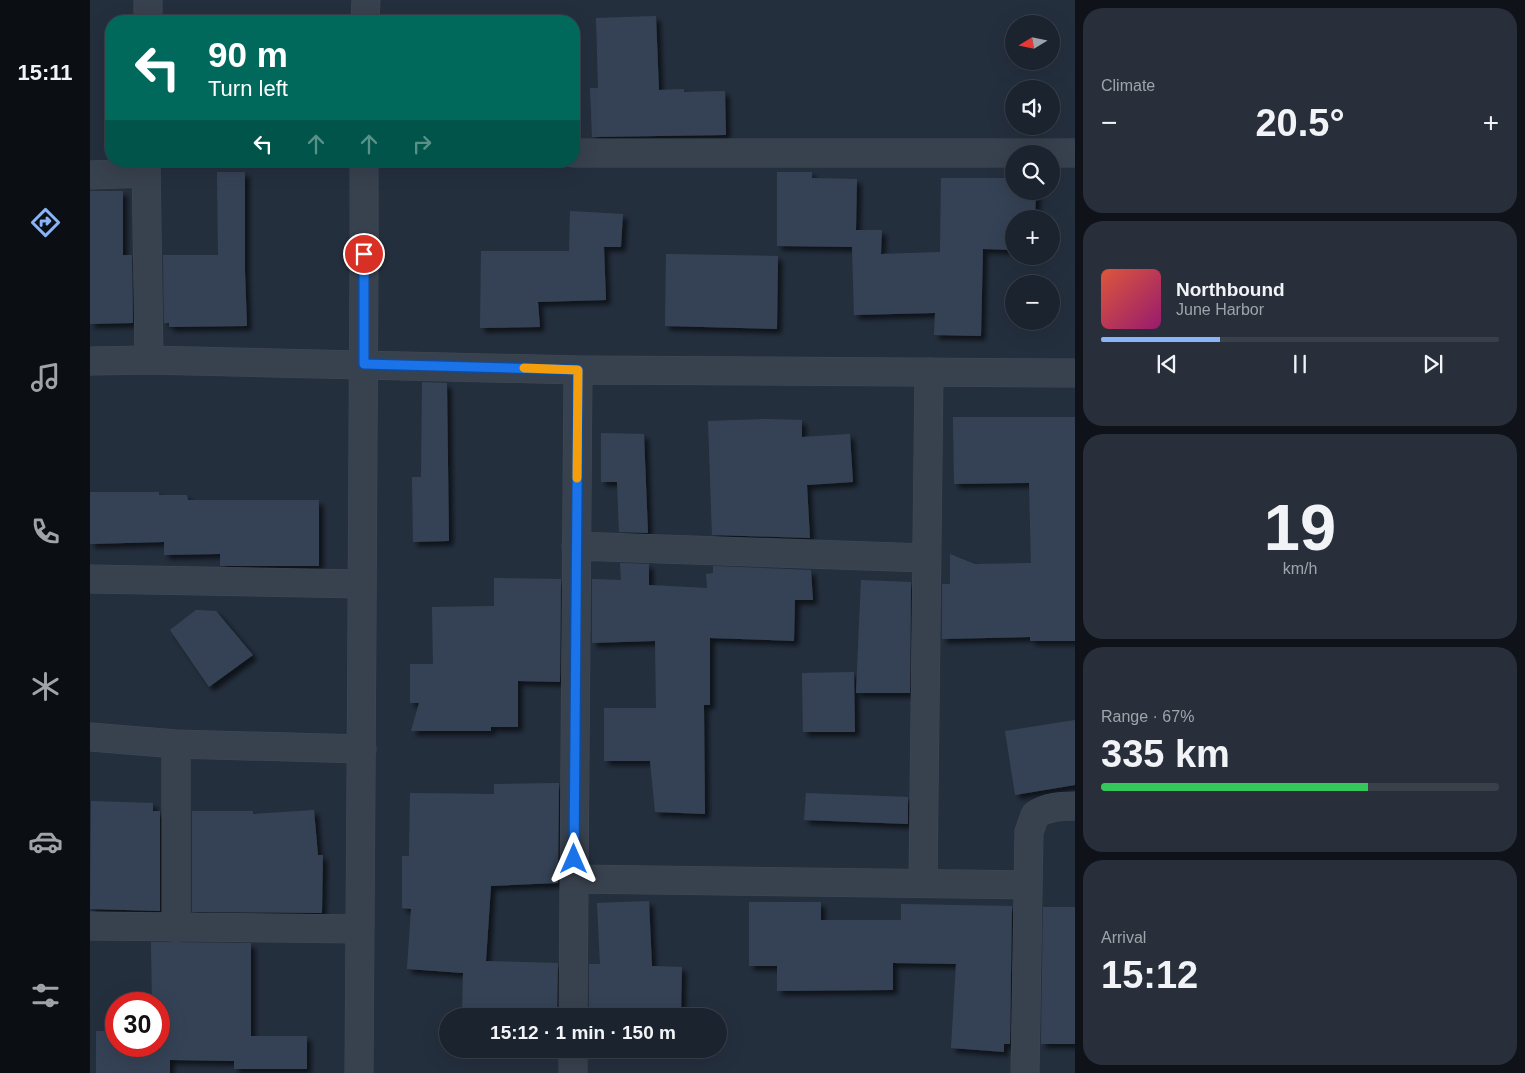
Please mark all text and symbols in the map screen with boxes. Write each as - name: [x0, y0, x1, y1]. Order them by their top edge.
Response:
- north arrow: [1005, 15, 1060, 70]
- map controls: [1005, 15, 1060, 330]
- icon: left: [125, 35, 190, 100]
- text: 90 m: [208, 35, 288, 74]
- text: 15:11: [17, 60, 73, 85]
- text: Turn left: [208, 76, 288, 101]
- text: Climate: [1101, 77, 1155, 94]
- button: sound: [1005, 80, 1060, 135]
- text: 20.5°: [1255, 102, 1345, 144]
- text: −: [1101, 107, 1117, 138]
- text: +: [1483, 107, 1499, 138]
- icon: left: [249, 130, 277, 158]
- icon: ahead: [302, 130, 330, 158]
- icon: ahead: [355, 130, 383, 158]
- icon: right: [408, 130, 436, 158]
- button: search: [1005, 145, 1060, 200]
- icon: directions: [28, 205, 63, 240]
- button: +: [1005, 210, 1060, 265]
- pin: [343, 233, 385, 275]
- icon: arrive: [350, 240, 378, 268]
- button: −: [1005, 275, 1060, 330]
- text: Northbound: [1176, 279, 1285, 300]
- text: June Harbor: [1176, 301, 1264, 318]
- icon: previous: [1153, 350, 1181, 378]
- icon: pause: [1286, 350, 1314, 378]
- icon: next: [1419, 350, 1447, 378]
- icon: music: [28, 360, 63, 395]
- text: 19: [1264, 491, 1336, 564]
- icon: phone: [28, 514, 63, 549]
- text: km/h: [1283, 560, 1317, 577]
- icon: climate: [28, 669, 63, 704]
- text: Range · 67%: [1101, 708, 1194, 725]
- text: 335 km: [1101, 733, 1230, 775]
- icon: car: [28, 824, 63, 859]
- position arrow: [547, 832, 599, 884]
- text: Arrival: [1101, 929, 1146, 946]
- text: 15:12: [1101, 954, 1198, 996]
- icon: filters: [28, 978, 63, 1013]
- speed limit sign: 30: [105, 992, 170, 1057]
- text: 15:12 · 1 min · 150 m: [490, 1022, 676, 1043]

